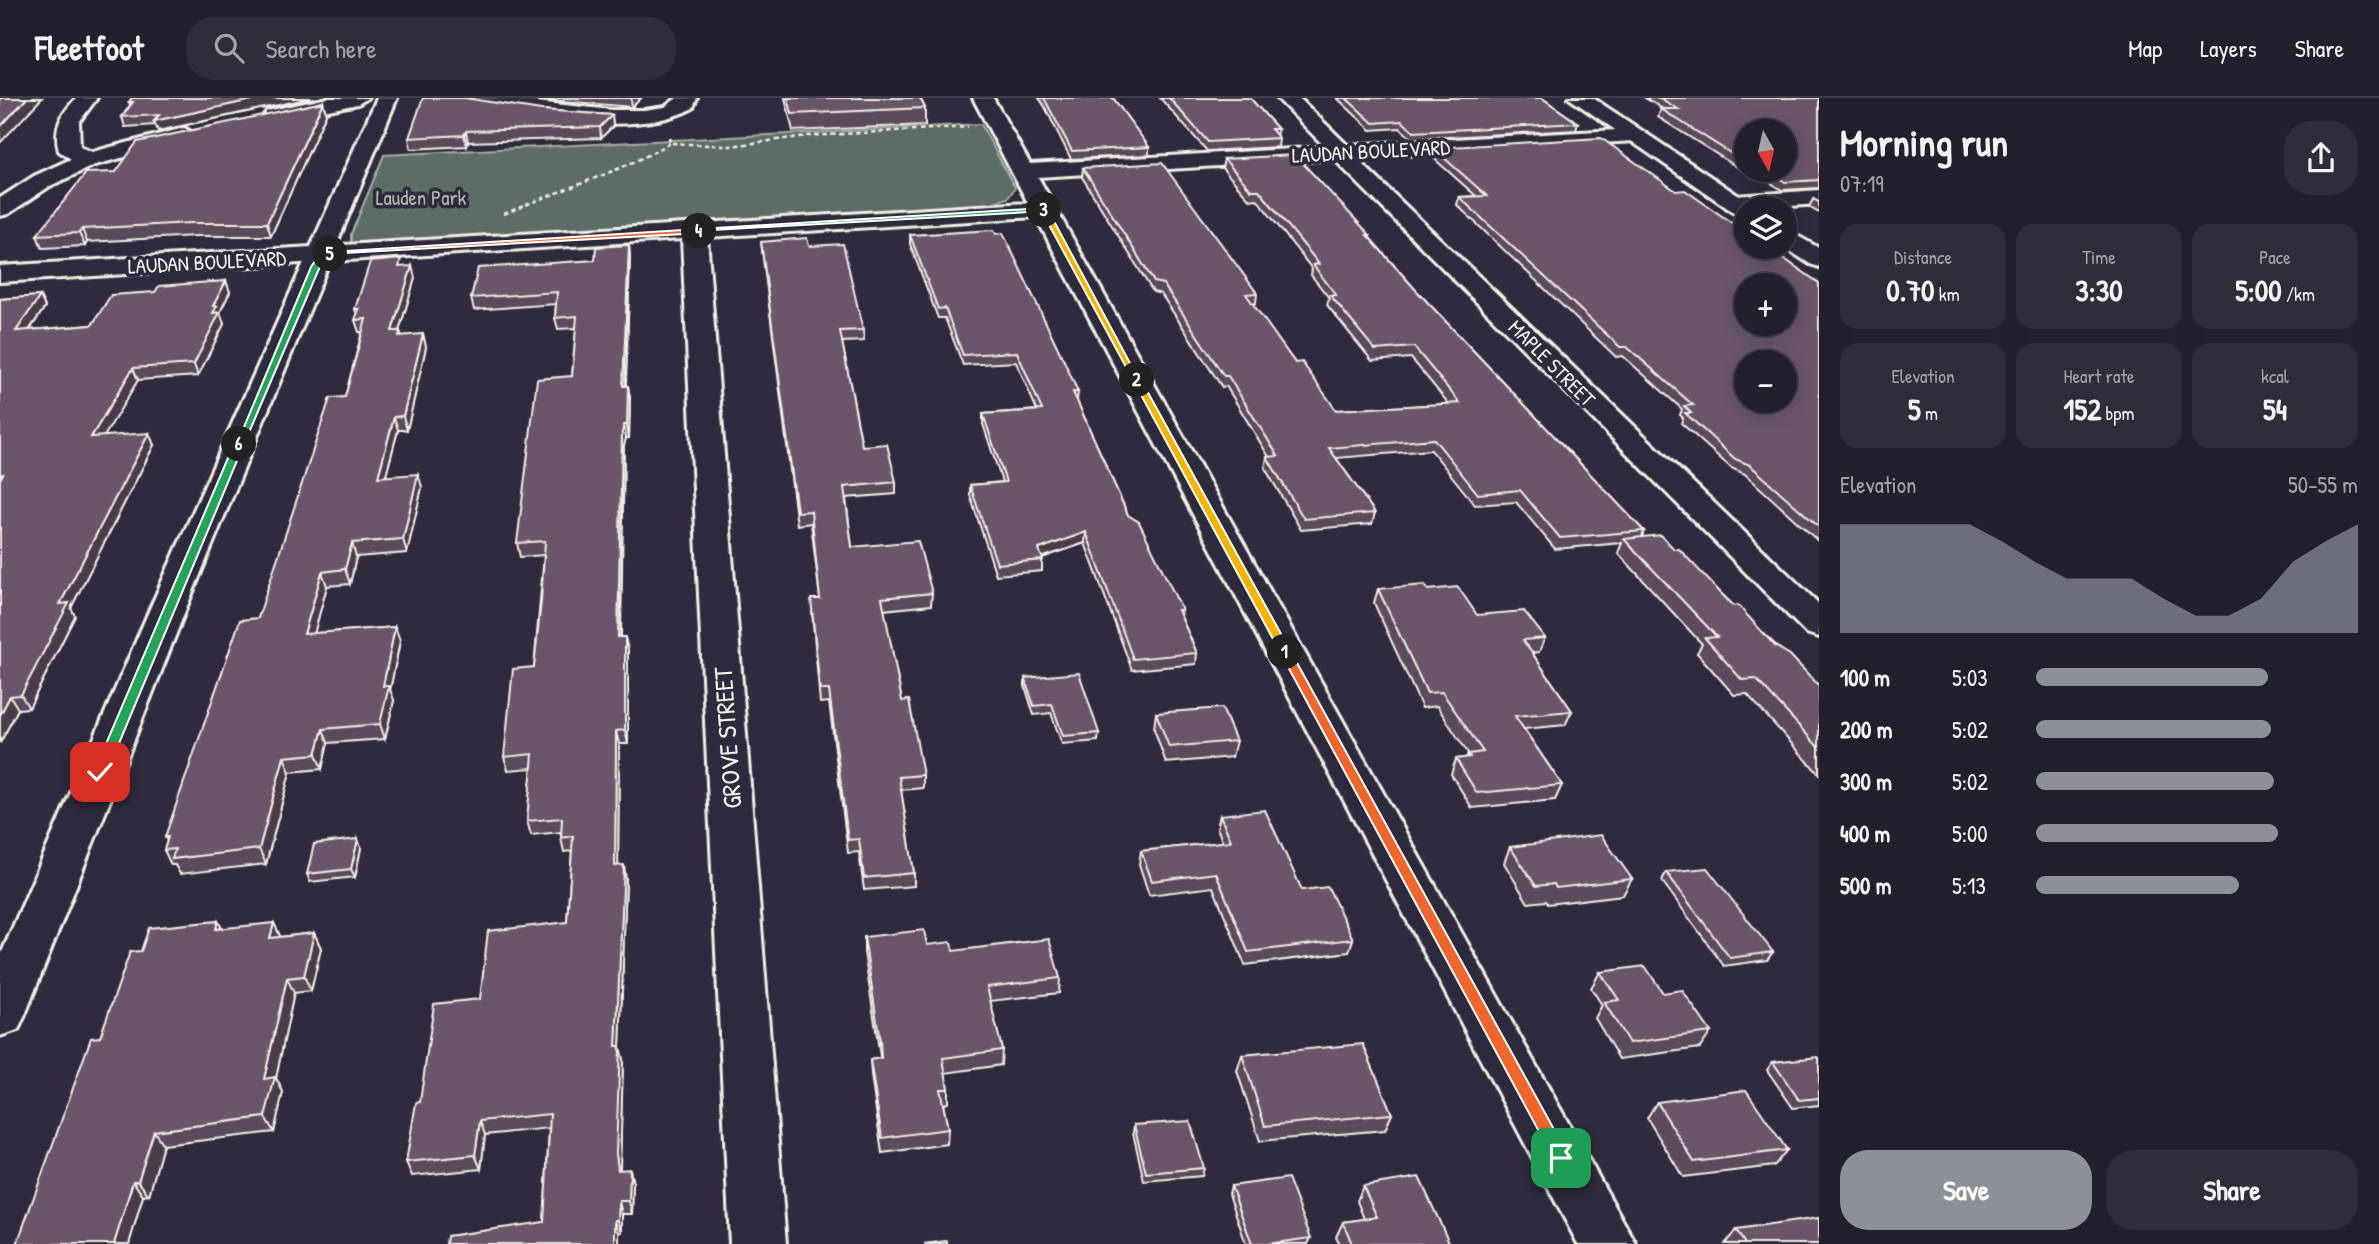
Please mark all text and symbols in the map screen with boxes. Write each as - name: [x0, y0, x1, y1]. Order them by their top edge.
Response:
- search box: [186, 17, 676, 80]
- text: Fleetfoot: [35, 26, 144, 70]
- icon: search: [210, 29, 248, 67]
- text: Search here: [266, 31, 377, 66]
- text: Map: [2128, 32, 2162, 64]
- text: Layers: [2200, 32, 2257, 64]
- text: Share: [2295, 32, 2344, 64]
- text: Morning run: [1840, 116, 2008, 168]
- north arrow: [1734, 119, 1797, 182]
- map controls: [1734, 119, 1797, 413]
- button: share: [2284, 121, 2358, 195]
- street label: LAUDAN BOULEVARD: [1291, 132, 1451, 170]
- text: 07:19: [1840, 168, 1884, 199]
- park label: Lauden Park: [376, 183, 467, 212]
- pin: 3: [1026, 192, 1062, 228]
- text: 3: [1039, 196, 1048, 222]
- button: layers: [1734, 196, 1797, 259]
- pin: 4: [682, 214, 716, 248]
- text: 4: [695, 217, 702, 243]
- pin: 5: [312, 236, 348, 272]
- text: 5: [325, 240, 334, 266]
- street label: LAUDAN BOULEVARD: [127, 243, 287, 281]
- text: Distance: [1894, 244, 1952, 270]
- text: Time: [2082, 244, 2116, 270]
- text: Pace: [2259, 244, 2291, 270]
- text: 0.70: [1886, 270, 1934, 310]
- text: 3:30: [2075, 270, 2123, 310]
- text: 5:00: [2235, 270, 2282, 310]
- button: +: [1734, 273, 1797, 336]
- text: km: [1934, 281, 1960, 307]
- text: /km: [2282, 281, 2315, 307]
- street label: MAPLE STREET: [1502, 313, 1603, 414]
- button: −: [1734, 350, 1797, 413]
- pin: 2: [1120, 362, 1154, 398]
- text: Elevation: [1891, 363, 1955, 389]
- text: Heart rate: [2064, 363, 2134, 389]
- text: kcal: [2261, 363, 2289, 389]
- text: 2: [1132, 366, 1141, 392]
- text: 5: [1908, 389, 1921, 429]
- text: 152: [2064, 389, 2101, 429]
- text: 54: [2263, 389, 2287, 429]
- text: m: [1921, 400, 1938, 426]
- text: bpm: [2101, 400, 2134, 426]
- pin: 6: [222, 426, 256, 462]
- text: 6: [235, 430, 242, 456]
- text: Elevation: [1840, 469, 1916, 500]
- text: 50–55 m: [2288, 469, 2358, 500]
- pin: 1: [1268, 634, 1302, 670]
- text: 1: [1281, 638, 1288, 664]
- text: 100 m: [1840, 662, 1890, 693]
- text: 5:03: [1952, 662, 1988, 693]
- street label: GROVE STREET: [705, 665, 749, 810]
- text: 200 m: [1840, 714, 1892, 745]
- text: 5:02: [1952, 714, 1988, 745]
- pin: [70, 742, 130, 802]
- icon: check: [81, 753, 119, 791]
- text: 300 m: [1840, 766, 1892, 797]
- text: 5:02: [1952, 766, 1988, 797]
- text: 400 m: [1840, 818, 1890, 849]
- text: 5:00: [1952, 818, 1988, 849]
- text: 500 m: [1840, 870, 1891, 901]
- text: 5:13: [1952, 870, 1986, 901]
- pin: [1531, 1128, 1591, 1188]
- icon: arrive: [1542, 1139, 1580, 1177]
- button: Save: [1840, 1150, 2092, 1230]
- button: Share: [2106, 1150, 2358, 1230]

